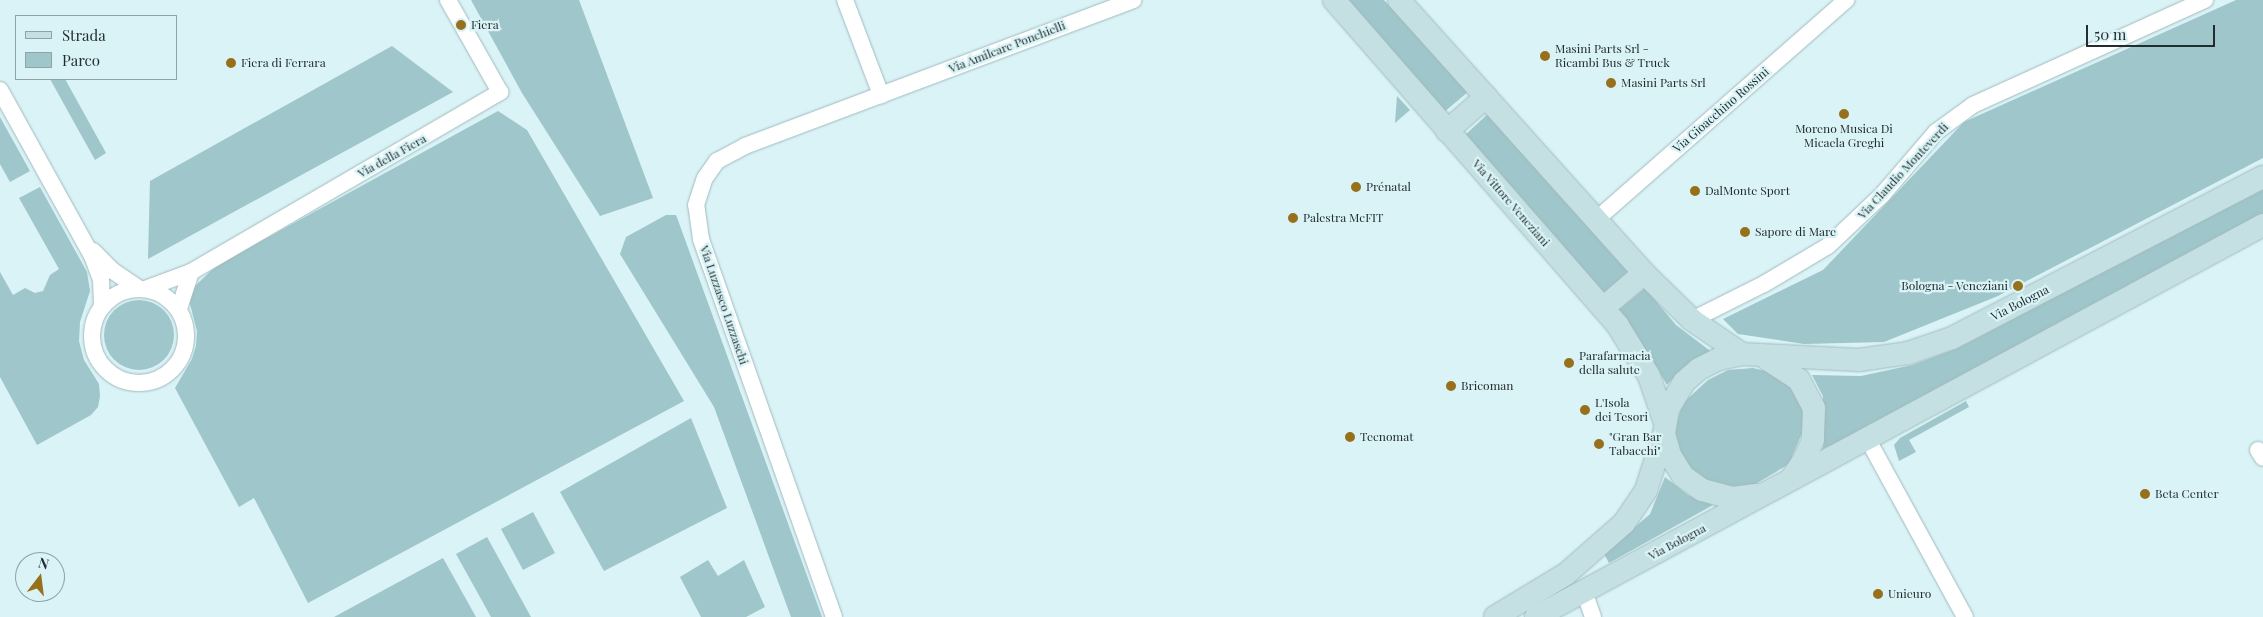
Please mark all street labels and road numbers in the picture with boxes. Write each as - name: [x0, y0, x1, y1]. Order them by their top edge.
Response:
- street label: Via Amilcare Ponchielli: [946, 18, 1068, 76]
- street label: Via Gioacchino Rossini: [1670, 64, 1772, 156]
- street label: Via Claudio Monteverdi: [1855, 120, 1951, 222]
- street label: Via della Fiera: [355, 131, 429, 181]
- street label: Via Vittore Veneziani: [1469, 156, 1553, 250]
- street label: Via Luzzasco Luzzaschi: [697, 244, 751, 366]
- street label: Via Bologna: [1989, 282, 2051, 324]
- street label: Via Bologna: [1646, 521, 1708, 563]

